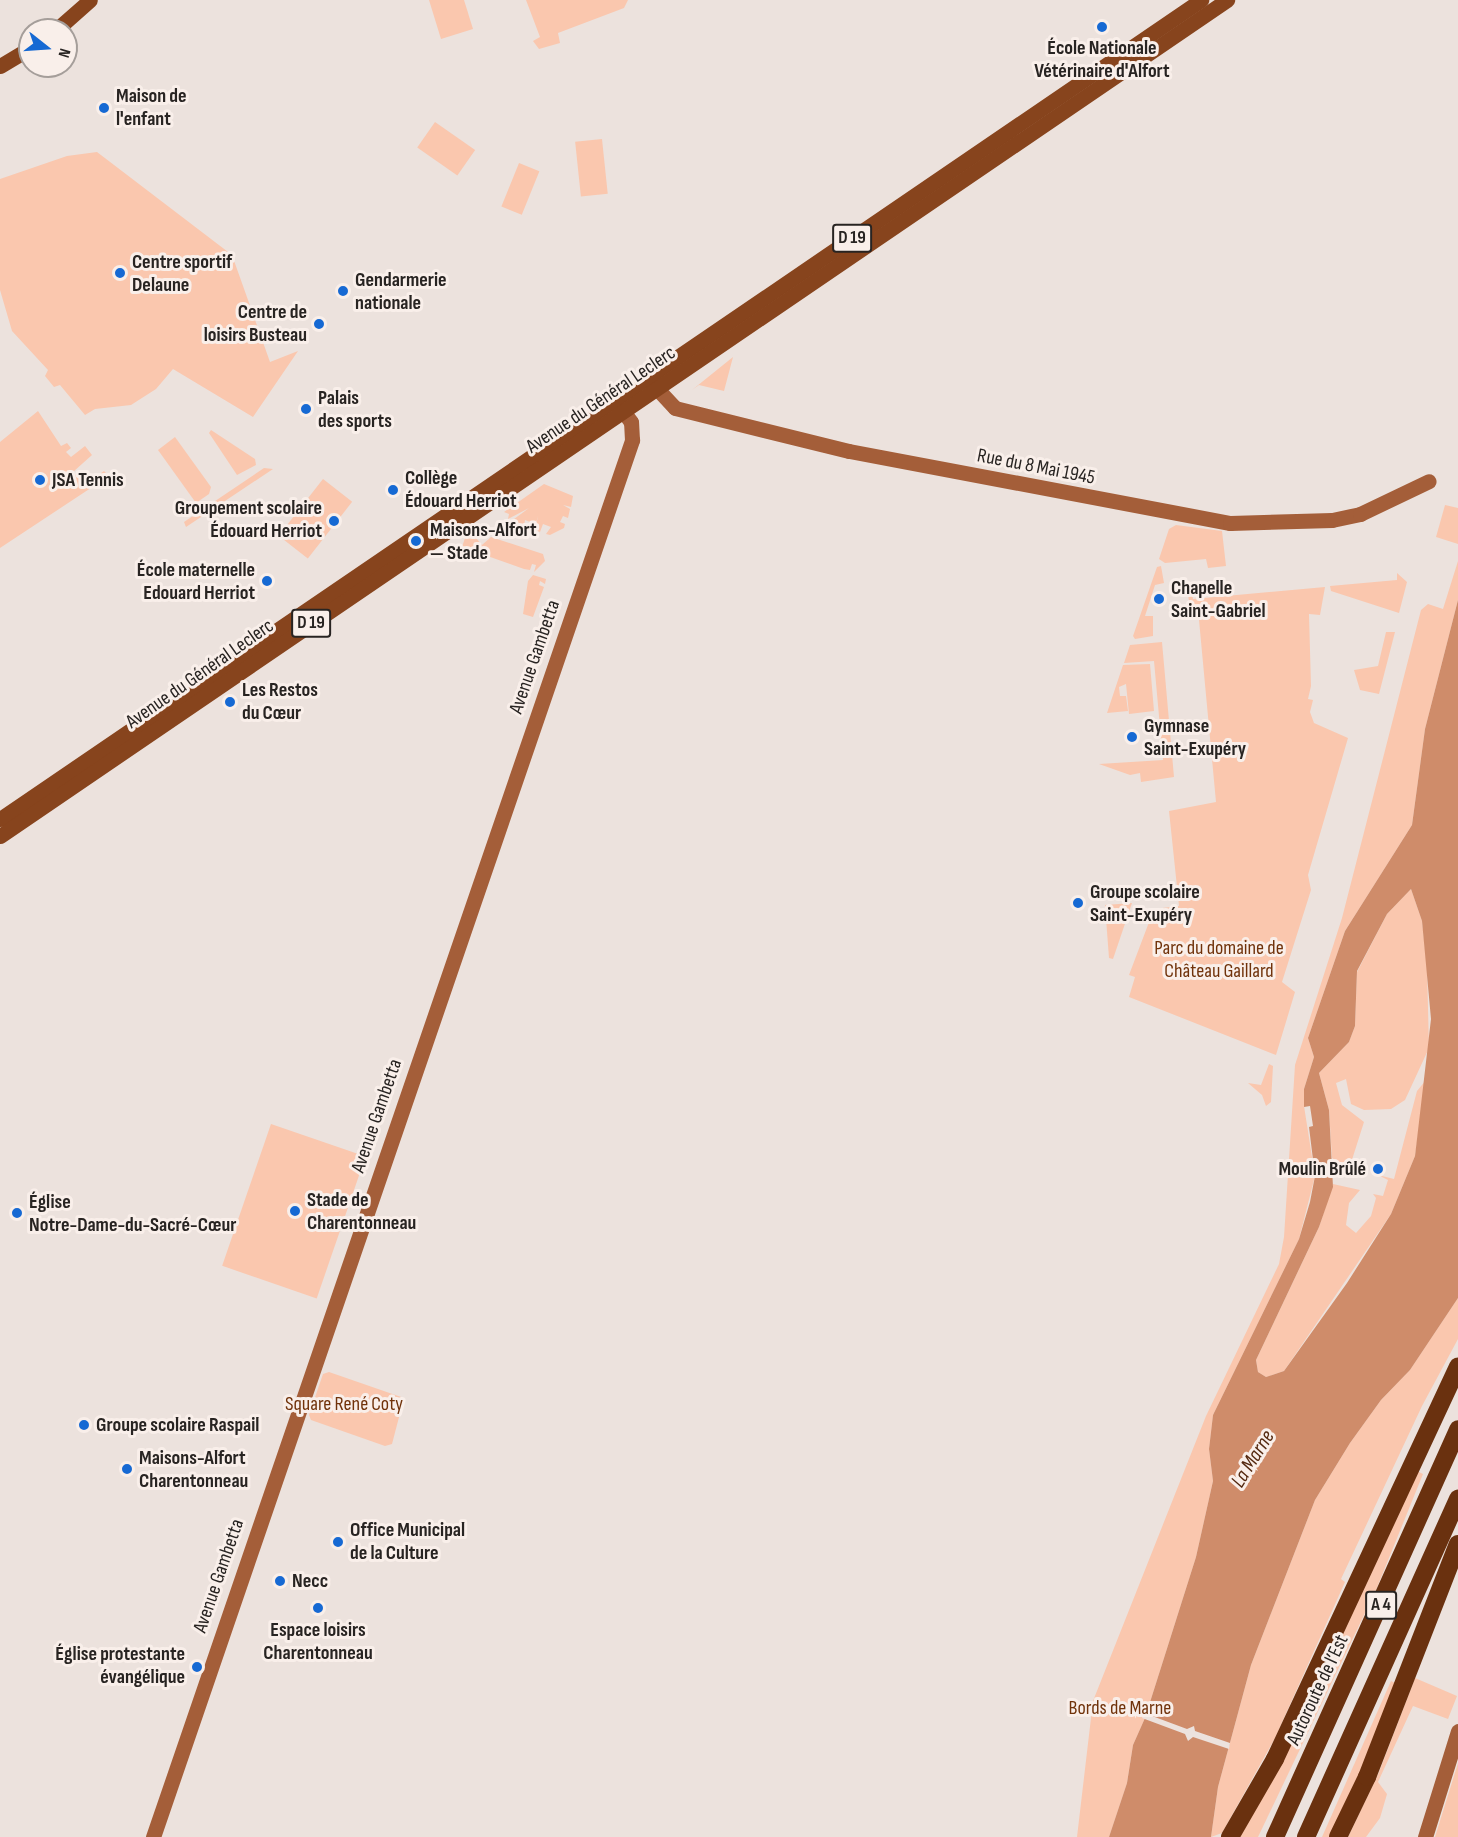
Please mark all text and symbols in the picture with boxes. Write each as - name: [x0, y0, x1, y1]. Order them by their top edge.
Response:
- north arrow: [18, 18, 78, 78]
- marker: École Nationale Vétérinaire d'Alfort: [1095, 20, 1109, 34]
- place label: École Nationale Vétérinaire d'Alfort: [1034, 36, 1170, 83]
- text: N: [53, 46, 74, 60]
- place label: Maison de l'enfant: [116, 84, 187, 131]
- marker: Maison de l'enfant: [97, 101, 111, 115]
- road number: D 19: [831, 223, 873, 253]
- place label: Centre sportif Delaune: [132, 250, 232, 297]
- marker: Centre sportif Delaune: [113, 266, 127, 280]
- place label: Gendarmerie nationale: [355, 268, 447, 315]
- marker: Gendarmerie nationale: [336, 284, 350, 298]
- place label: Centre de loisirs Busteau: [204, 300, 307, 347]
- marker: Centre de loisirs Busteau: [312, 317, 326, 331]
- street label: Avenue du Général Leclerc: [522, 341, 680, 459]
- place label: Palais des sports: [318, 386, 392, 433]
- marker: Palais des sports: [299, 402, 313, 416]
- street label: Rue du 8 Mai 1945: [975, 444, 1097, 490]
- place label: Collège Édouard Herriot: [405, 466, 517, 513]
- place label: JSA Tennis: [52, 468, 124, 492]
- marker: JSA Tennis: [33, 473, 47, 487]
- marker: Collège Édouard Herriot: [386, 483, 400, 497]
- place label: Groupement scolaire Édouard Herriot: [175, 497, 322, 544]
- marker: Groupement scolaire Édouard Herriot: [327, 514, 341, 528]
- place label: Maisons-Alfort — Stade: [430, 518, 537, 565]
- marker: Maisons-Alfort — Stade: [407, 532, 425, 550]
- place label: École maternelle Edouard Herriot: [137, 558, 255, 605]
- marker: École maternelle Edouard Herriot: [260, 574, 274, 588]
- place label: Chapelle Saint-Gabriel: [1171, 576, 1266, 623]
- marker: Chapelle Saint-Gabriel: [1152, 592, 1166, 606]
- street label: Avenue Gambetta: [504, 597, 566, 717]
- road number: D 19: [290, 608, 332, 638]
- street label: Avenue du Général Leclerc: [121, 614, 279, 734]
- place label: Les Restos du Cœur: [242, 678, 318, 725]
- marker: Les Restos du Cœur: [223, 695, 237, 709]
- place label: Gymnase Saint-Exupéry: [1144, 714, 1246, 761]
- marker: Gymnase Saint-Exupéry: [1125, 730, 1139, 744]
- place label: Groupe scolaire Saint-Exupéry: [1090, 880, 1200, 927]
- marker: Groupe scolaire Saint-Exupéry: [1071, 896, 1085, 910]
- park label: Parc du domaine de Château Gaillard: [1154, 936, 1284, 983]
- street label: Avenue Gambetta: [346, 1056, 408, 1176]
- place label: Moulin Brûlé: [1278, 1157, 1366, 1181]
- marker: Moulin Brûlé: [1371, 1162, 1385, 1176]
- place label: Stade de Charentonneau: [307, 1188, 416, 1235]
- place label: Église Notre-Dame-du-Sacré-Cœur: [29, 1190, 236, 1237]
- marker: Stade de Charentonneau: [288, 1204, 302, 1218]
- marker: Église Notre-Dame-du-Sacré-Cœur: [10, 1206, 24, 1220]
- park label: Square René Coty: [285, 1392, 403, 1416]
- place label: Groupe scolaire Raspail: [96, 1413, 259, 1437]
- marker: Groupe scolaire Raspail: [77, 1418, 91, 1432]
- water label: La Marne: [1226, 1426, 1280, 1492]
- place label: Maisons-Alfort Charentonneau: [139, 1446, 248, 1493]
- marker: Maisons-Alfort Charentonneau: [120, 1462, 134, 1476]
- street label: Avenue Gambetta: [188, 1516, 250, 1636]
- place label: Office Municipal de la Culture: [350, 1518, 465, 1565]
- marker: Office Municipal de la Culture: [331, 1535, 345, 1549]
- place label: Necc: [292, 1569, 328, 1593]
- marker: Necc: [273, 1574, 287, 1588]
- road number: A 4: [1364, 1590, 1398, 1620]
- marker: Espace loisirs Charentonneau: [311, 1601, 325, 1615]
- place label: Espace loisirs Charentonneau: [263, 1618, 373, 1665]
- street label: Autoroute de l’Est: [1282, 1631, 1354, 1749]
- place label: Église protestante évangélique: [55, 1643, 185, 1690]
- marker: Église protestante évangélique: [190, 1660, 204, 1674]
- park label: Bords de Marne: [1069, 1696, 1171, 1720]

